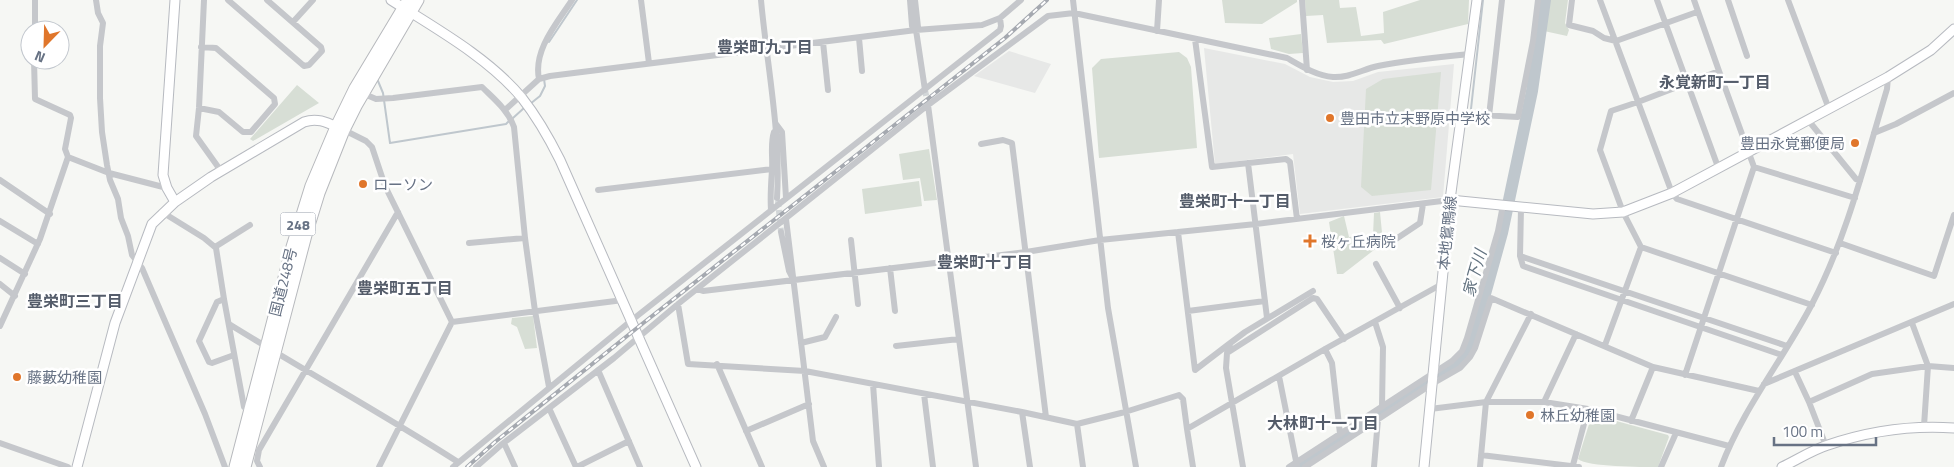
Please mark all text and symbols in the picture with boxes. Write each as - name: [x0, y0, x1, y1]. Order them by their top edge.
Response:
- north arrow: [20, 20, 70, 70]
- district label: 豊栄町九丁目: [717, 35, 813, 59]
- text: N: [31, 46, 48, 69]
- district label: 永覚新町一丁目: [1659, 70, 1771, 94]
- place label: 豊田市立末野原中学校: [1340, 107, 1490, 130]
- marker: 豊田市立末野原中学校: [1324, 112, 1336, 124]
- place label: 豊田永覚郵便局: [1740, 132, 1845, 155]
- marker: 豊田永覚郵便局: [1849, 137, 1861, 149]
- place label: ローソン: [373, 173, 433, 196]
- marker: ローソン: [357, 178, 369, 190]
- district label: 豊栄町十一丁目: [1179, 189, 1291, 213]
- street label: 本地鴛鴨線: [1432, 194, 1462, 272]
- road number: 248: [280, 212, 316, 235]
- place label: 桜ヶ丘病院: [1321, 230, 1396, 253]
- marker: 桜ヶ丘病院: [1303, 234, 1317, 248]
- street label: 国道248号: [263, 245, 303, 319]
- water label: 家下川: [1456, 245, 1493, 299]
- district label: 豊栄町十丁目: [937, 250, 1033, 274]
- district label: 豊栄町五丁目: [357, 276, 453, 300]
- district label: 豊栄町三丁目: [27, 289, 123, 313]
- place label: 藤藪幼稚園: [27, 366, 102, 389]
- marker: 藤藪幼稚園: [11, 371, 23, 383]
- place label: 林丘幼稚園: [1540, 404, 1615, 427]
- marker: 林丘幼稚園: [1524, 409, 1536, 421]
- district label: 大林町十一丁目: [1267, 411, 1379, 435]
- scale bar: [1774, 414, 1876, 446]
- text: 100 m: [1782, 420, 1823, 443]

